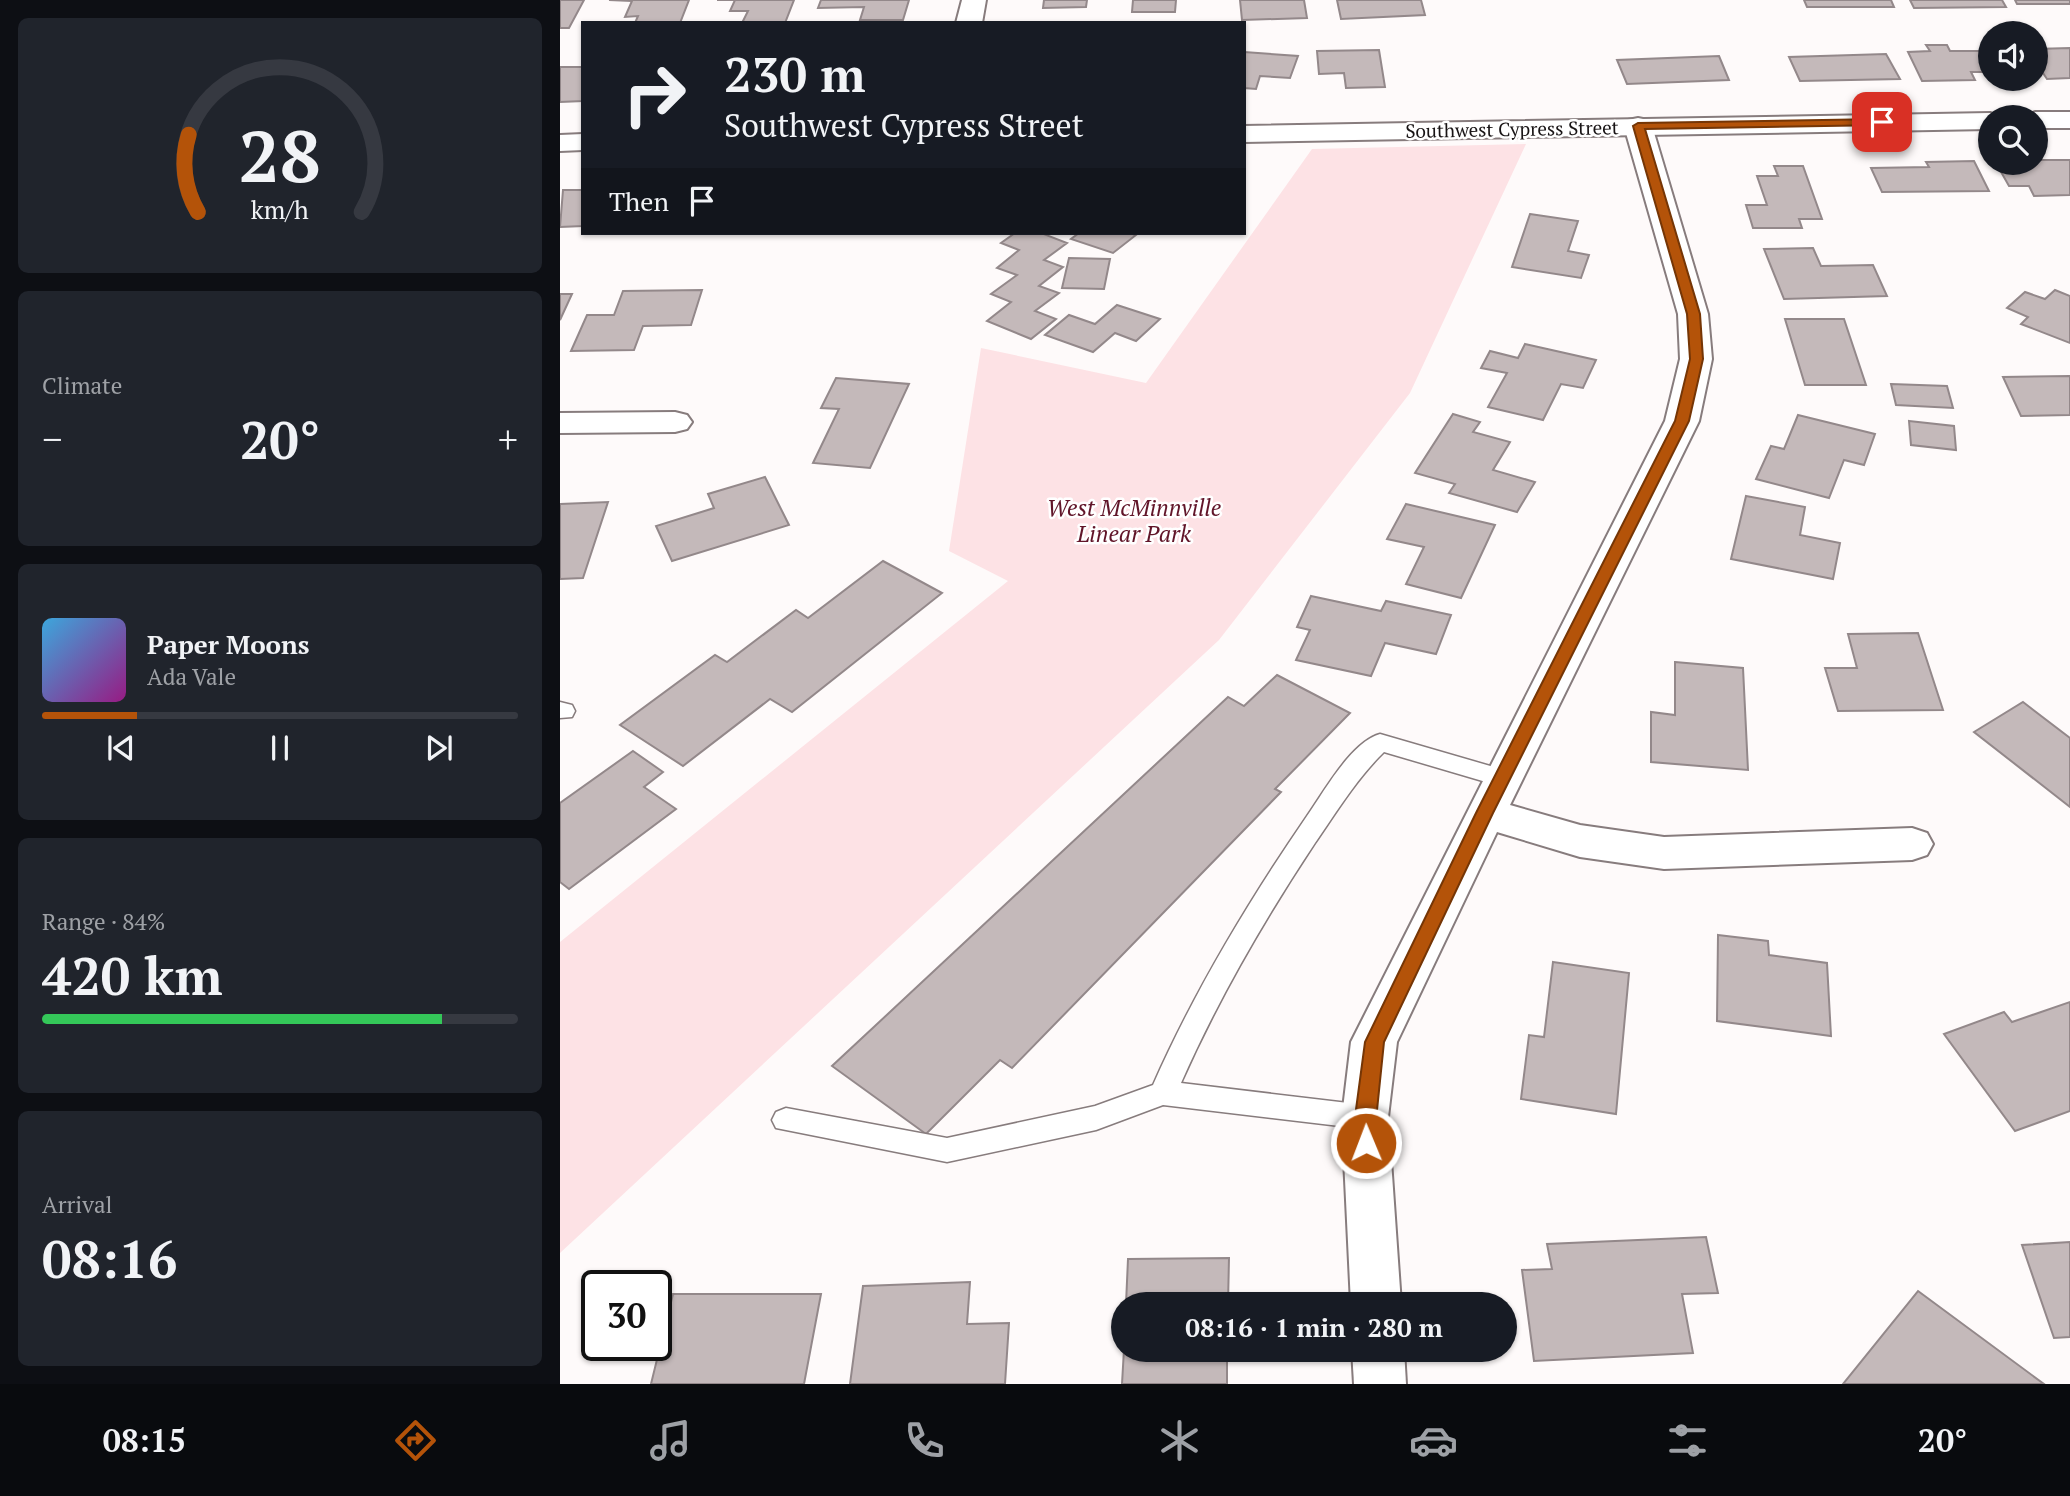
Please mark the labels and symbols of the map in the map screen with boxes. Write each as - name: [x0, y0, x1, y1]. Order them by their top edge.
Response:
- pin: [1852, 92, 1912, 152]
- street label: Southwest Cypress Street: [1405, 114, 1619, 143]
- park label: West McMinnville Linear Park: [1047, 492, 1221, 549]
- position arrow: [1329, 1106, 1403, 1180]
- speed limit sign: 30: [581, 1270, 672, 1361]

